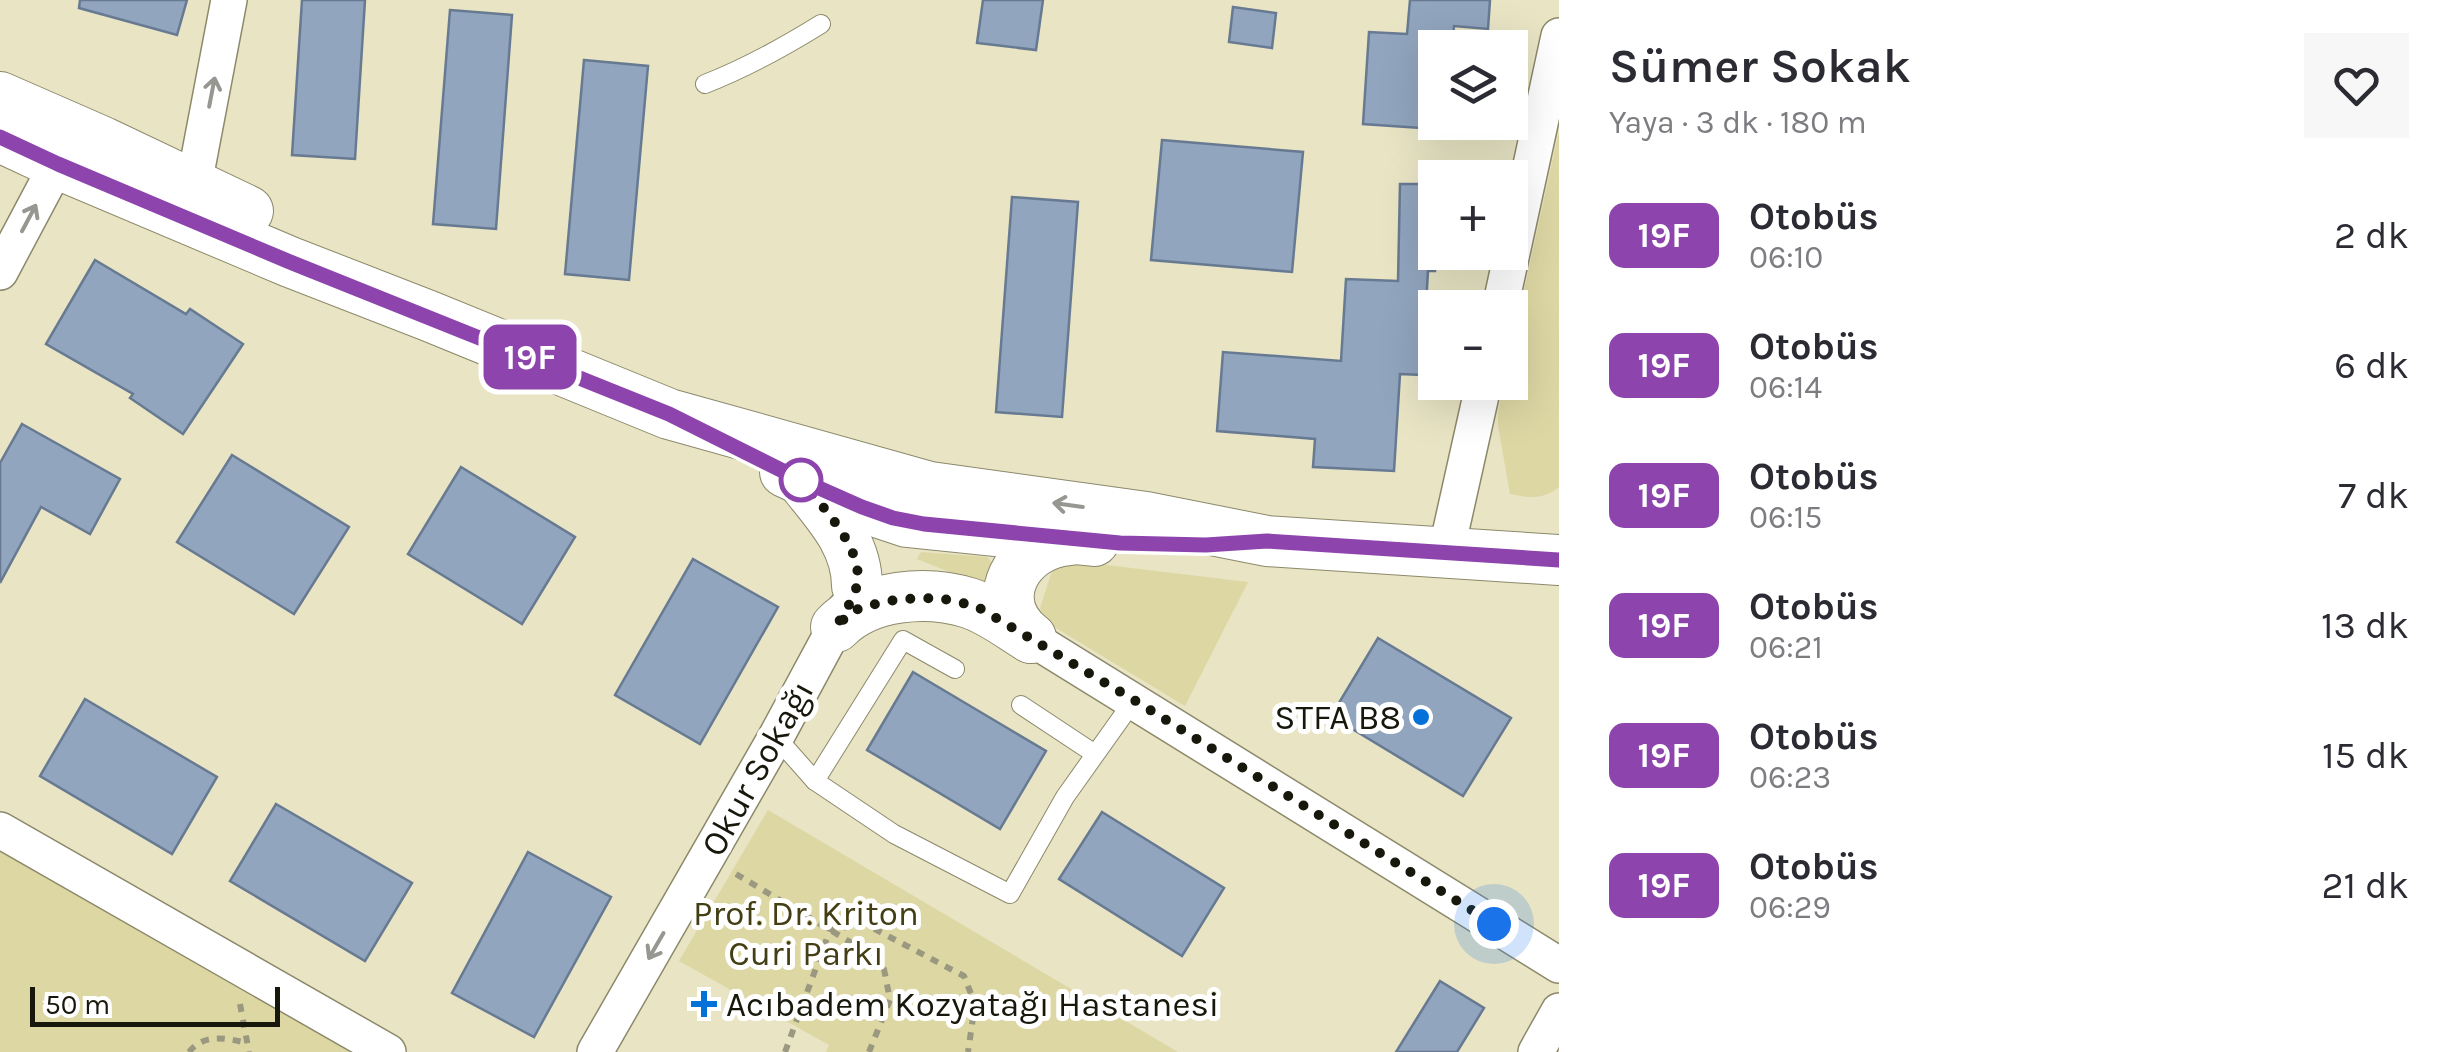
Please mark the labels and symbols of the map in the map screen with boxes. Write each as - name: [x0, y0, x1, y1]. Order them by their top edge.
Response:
- one-way arrow: [203, 77, 222, 109]
- one-way arrow: [20, 204, 39, 234]
- line badge: 19F: [472, 324, 588, 390]
- unlabelled marker: [780, 459, 822, 501]
- one-way arrow: [1052, 496, 1085, 514]
- street label: Okur Sokağı: [692, 673, 822, 863]
- place label: STFA B8: [1274, 697, 1401, 738]
- marker: STFA B8: [1410, 706, 1432, 728]
- park label: Prof. Dr. Kriton Curi Parkı: [693, 893, 919, 974]
- your location: [1469, 899, 1519, 949]
- one-way arrow: [646, 931, 666, 960]
- scale bar: [30, 982, 280, 1026]
- place label: Acıbadem Kozyatağı Hastanesi: [726, 984, 1219, 1025]
- marker: Acıbadem Kozyatağı Hastanesi: [691, 991, 717, 1017]

